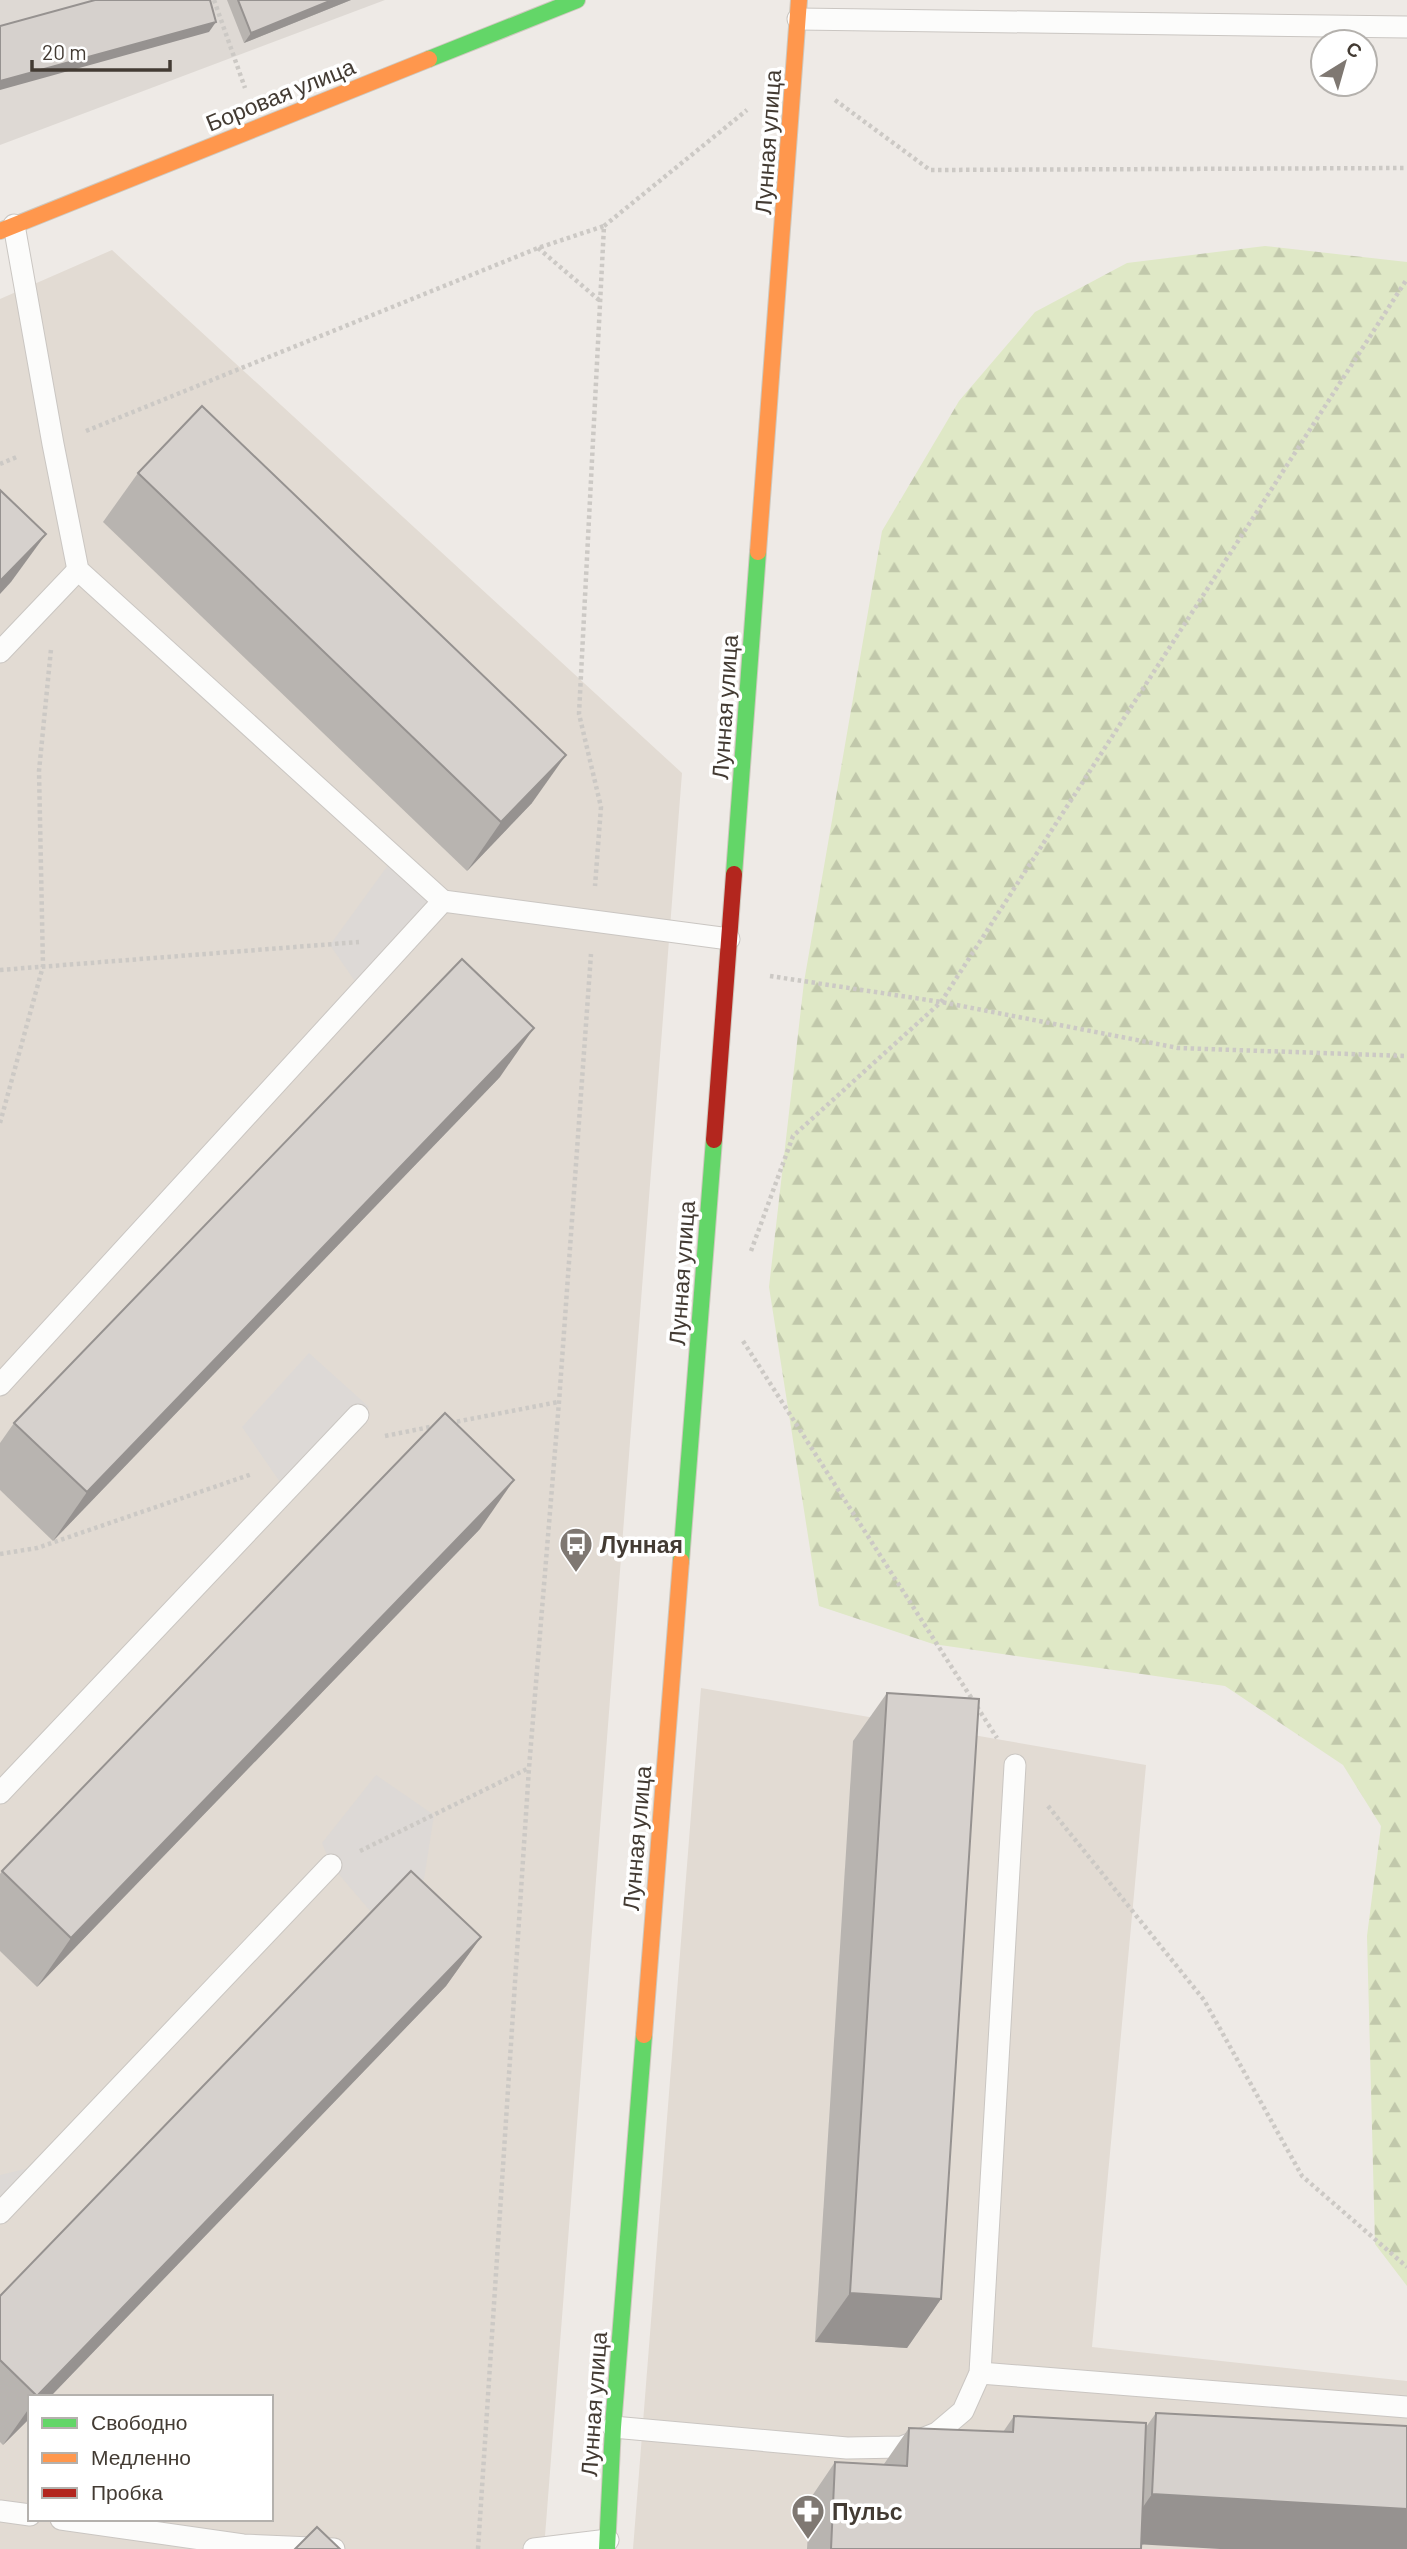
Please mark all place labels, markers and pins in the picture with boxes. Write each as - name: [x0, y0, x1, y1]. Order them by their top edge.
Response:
- bus stop icon: Лунная: [557, 1525, 595, 1574]
- place label: Лунная: [600, 1530, 683, 1558]
- pharmacy icon: Пульс: [789, 2492, 827, 2541]
- place label: Пульс: [832, 2497, 903, 2525]

